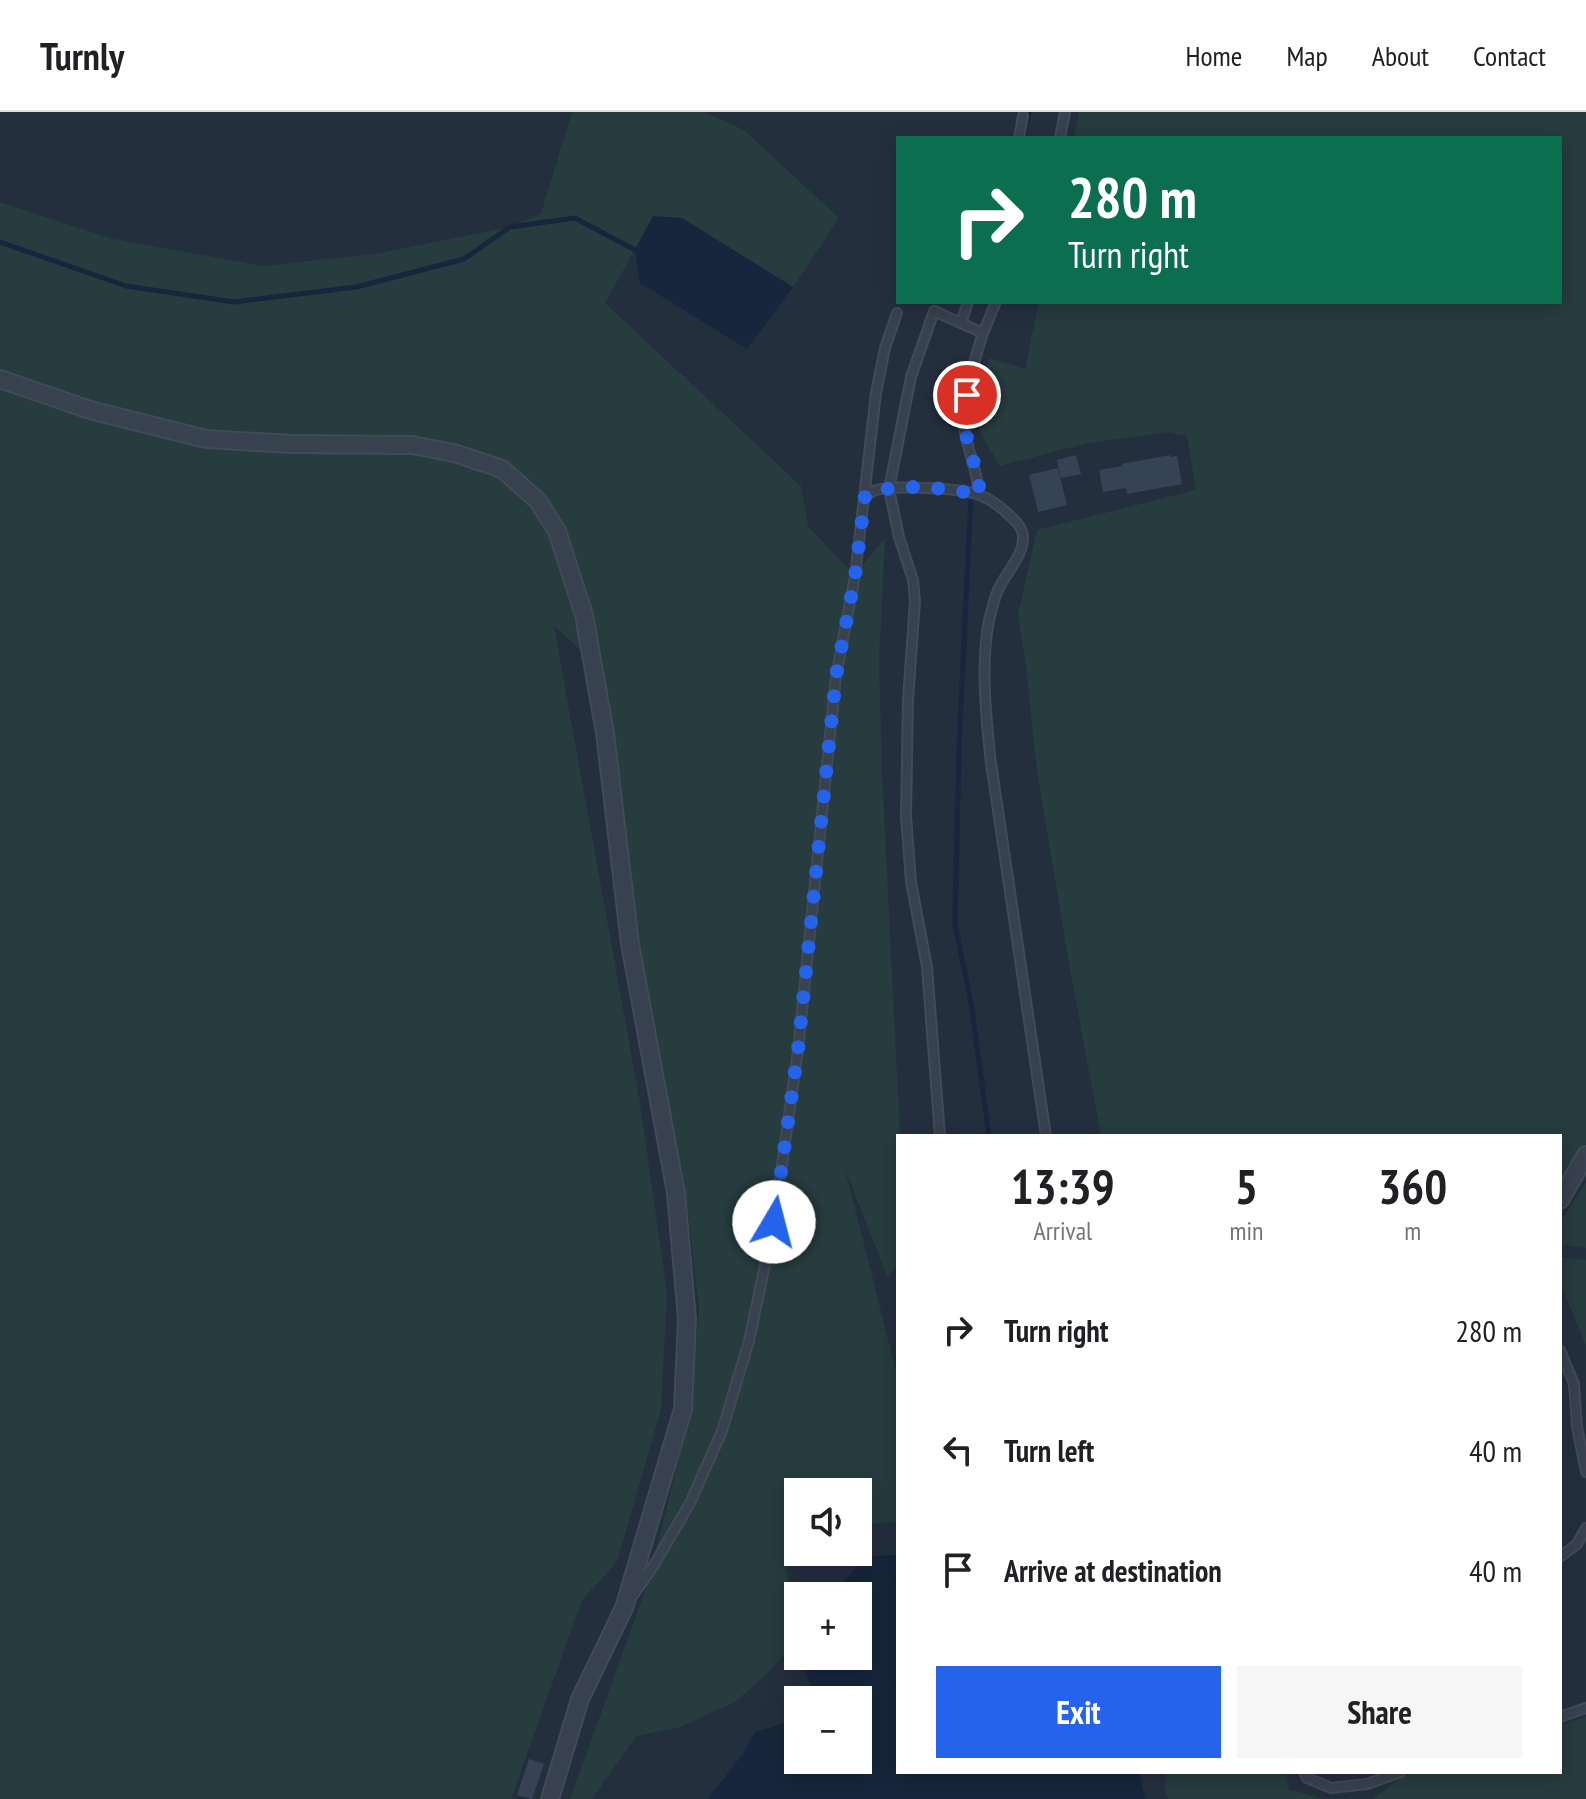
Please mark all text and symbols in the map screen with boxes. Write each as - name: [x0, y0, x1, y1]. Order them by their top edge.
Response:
- text: Turnly: [40, 31, 124, 80]
- text: Home: [1186, 37, 1242, 74]
- text: Map: [1286, 37, 1328, 74]
- text: About: [1372, 37, 1429, 74]
- text: Contact: [1473, 37, 1546, 74]
- text: 280 m: [1068, 161, 1197, 233]
- icon: right: [936, 168, 1040, 272]
- text: Turn right: [1068, 231, 1189, 278]
- pin: [933, 361, 1001, 429]
- icon: arrive: [945, 373, 989, 417]
- text: 13:39: [1011, 1155, 1115, 1217]
- text: 5: [1235, 1155, 1258, 1217]
- text: 360: [1378, 1155, 1447, 1217]
- position arrow: [732, 1180, 816, 1264]
- text: Arrival: [1033, 1214, 1092, 1247]
- text: min: [1229, 1214, 1263, 1247]
- text: m: [1404, 1214, 1421, 1247]
- icon: right: [936, 1308, 980, 1352]
- text: Turn right: [1004, 1311, 1108, 1350]
- text: 280 m: [1456, 1311, 1522, 1350]
- icon: left: [936, 1428, 980, 1472]
- text: Turn left: [1004, 1431, 1094, 1470]
- text: 40 m: [1469, 1431, 1522, 1470]
- map controls: [784, 1478, 872, 1774]
- button: sound: [784, 1478, 872, 1566]
- icon: arrive: [936, 1548, 980, 1592]
- text: Arrive at destination: [1004, 1551, 1222, 1590]
- text: 40 m: [1469, 1551, 1522, 1590]
- button: +: [784, 1582, 872, 1670]
- button: Exit: [936, 1666, 1221, 1758]
- button: Share: [1237, 1666, 1522, 1758]
- button: −: [784, 1686, 872, 1774]

